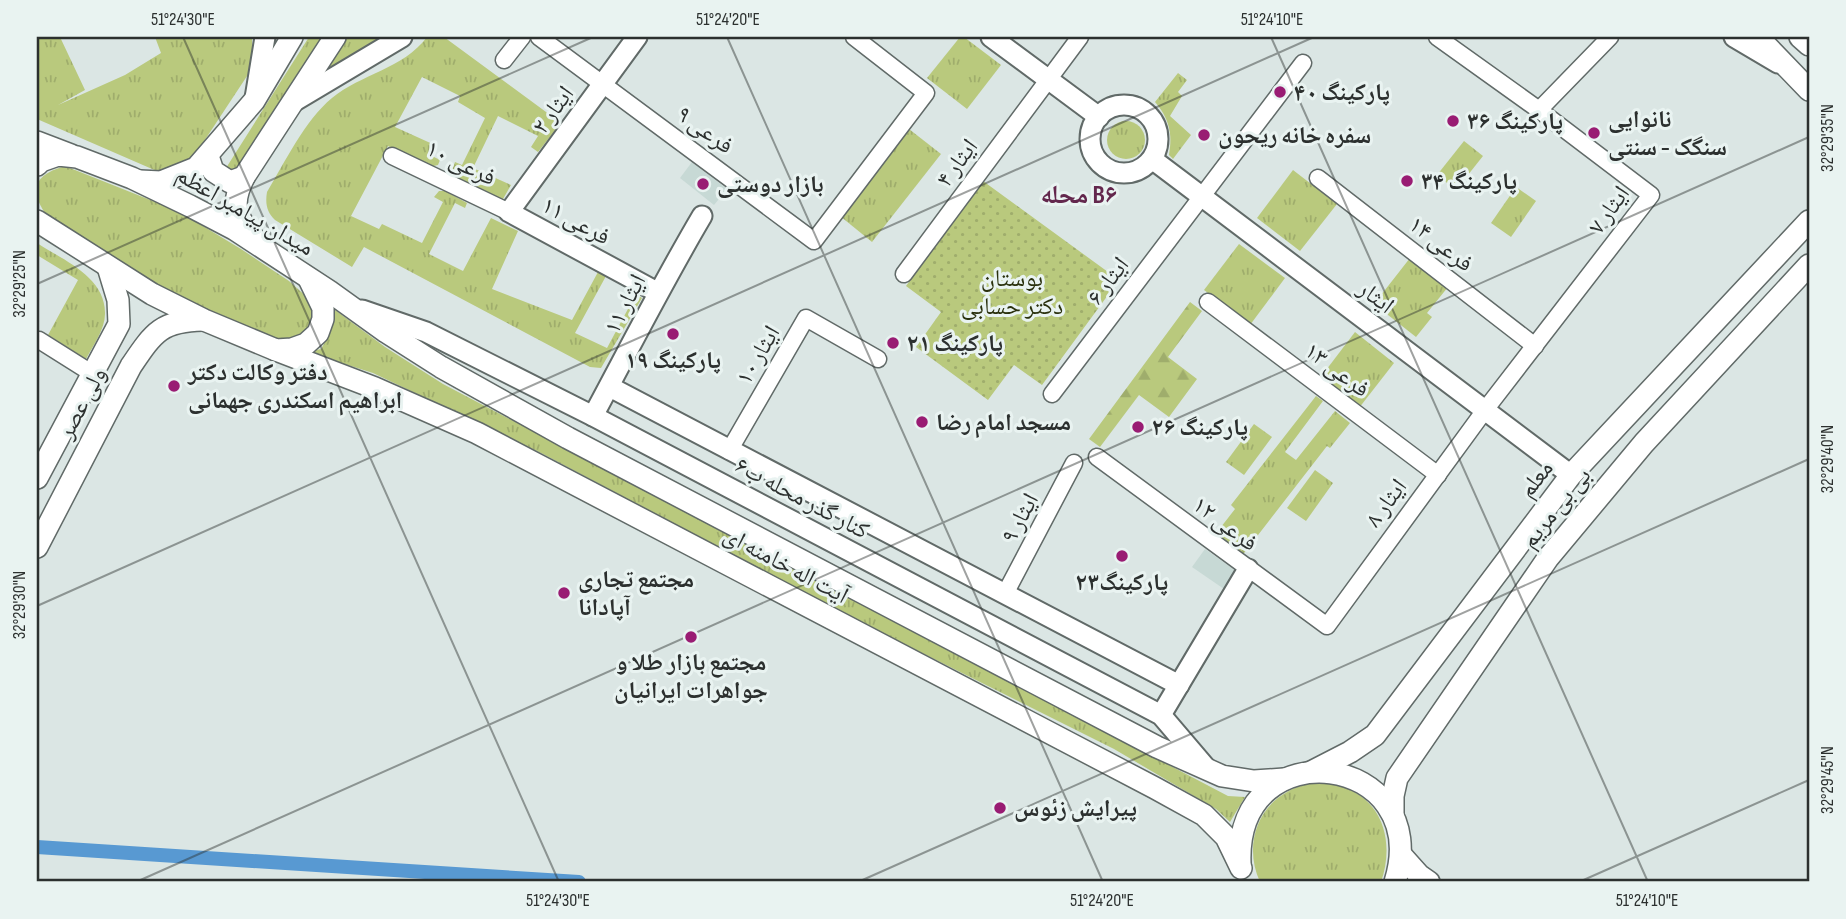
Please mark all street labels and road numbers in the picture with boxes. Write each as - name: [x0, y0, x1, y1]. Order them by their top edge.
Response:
- street label: ایثار ۲: [526, 80, 580, 140]
- street label: فرعی ۹: [671, 100, 739, 160]
- street label: ایثار ۴: [930, 133, 984, 193]
- street label: فرعی ۱۰: [421, 134, 501, 192]
- street label: میدان پیامبر اعظم: [170, 160, 319, 263]
- street label: ایثار ۷: [1582, 180, 1636, 240]
- street label: فرعی ۱۱: [537, 190, 615, 252]
- street label: فرعی ۱۴: [1403, 210, 1479, 278]
- street label: ایثار ۶: [1081, 251, 1135, 311]
- street label: ایثار ۱۱: [598, 269, 652, 339]
- street label: ایثار: [1351, 273, 1400, 320]
- street label: ایثار ۱۰: [730, 320, 786, 390]
- street label: فرعی ۱۳: [1299, 336, 1375, 404]
- street label: ولی عصر: [51, 362, 113, 445]
- street label: کنار گذر محله ب۶: [730, 451, 874, 545]
- street label: معلم: [1512, 455, 1560, 504]
- street label: بی بی مریم: [1515, 462, 1598, 555]
- street label: ایثار ۸: [1359, 473, 1413, 533]
- street label: ایثار ۹: [995, 488, 1045, 548]
- street label: فرعی ۱۲: [1187, 490, 1263, 558]
- street label: آیت اله خامنه ای: [719, 520, 854, 610]

